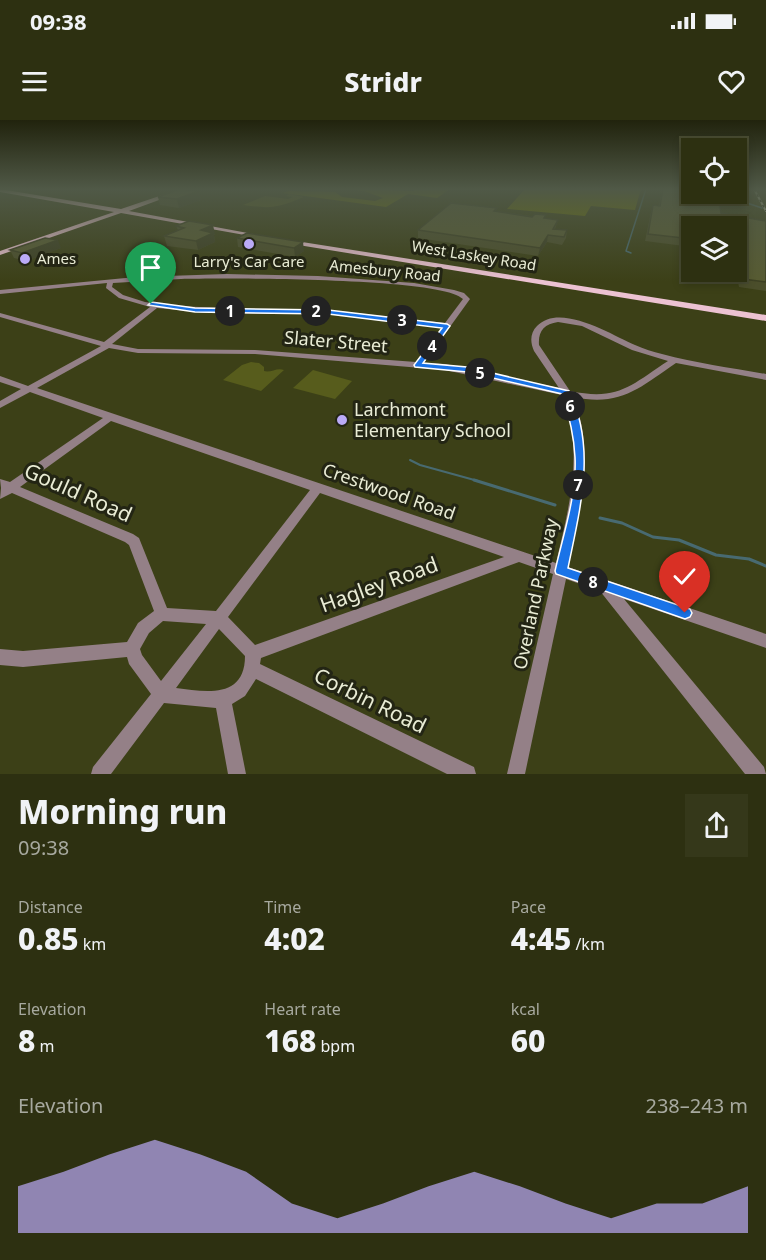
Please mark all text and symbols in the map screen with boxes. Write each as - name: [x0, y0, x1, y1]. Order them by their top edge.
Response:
- text: 09:38: [30, 6, 87, 36]
- text: Stridr: [344, 63, 422, 100]
- icon: menu: [18, 65, 51, 98]
- icon: heart: [715, 65, 748, 98]
- map controls: [681, 138, 747, 282]
- button: locate: [681, 138, 747, 204]
- button: layers: [681, 216, 747, 282]
- street label: West Laskey Road: [410, 235, 538, 275]
- marker: Larry's Car Care: [242, 237, 256, 251]
- pin: [125, 242, 176, 304]
- place label: Ames: [37, 248, 76, 268]
- icon: arrive: [134, 251, 167, 284]
- place label: Larry's Car Care: [193, 251, 305, 271]
- marker: Ames: [18, 252, 32, 266]
- street label: Amesbury Road: [329, 254, 442, 286]
- pin: 1: [215, 296, 245, 326]
- pin: 2: [301, 296, 331, 326]
- text: 1: [225, 300, 235, 322]
- text: 2: [311, 300, 321, 322]
- pin: 3: [387, 305, 417, 335]
- text: 3: [397, 309, 407, 331]
- street label: Slater Street: [283, 325, 389, 358]
- pin: 4: [417, 331, 447, 361]
- text: 4: [427, 335, 437, 357]
- pin: 5: [465, 358, 495, 388]
- text: 5: [475, 362, 485, 384]
- pin: 6: [555, 391, 585, 421]
- text: 6: [565, 395, 575, 417]
- place label: Larchmont Elementary School: [354, 397, 511, 442]
- marker: Larchmont Elementary School: [335, 413, 349, 427]
- street label: Gould Road: [20, 456, 137, 528]
- street label: Crestwood Road: [320, 457, 459, 525]
- pin: 7: [563, 470, 593, 500]
- text: 7: [573, 474, 583, 496]
- street label: Overland Parkway: [507, 515, 563, 672]
- street label: Hagley Road: [316, 550, 442, 618]
- pin: [659, 551, 710, 613]
- icon: check: [668, 560, 701, 593]
- pin: 8: [578, 567, 608, 597]
- text: 8: [588, 571, 598, 593]
- street label: Corbin Road: [310, 661, 431, 739]
- text: Morning run: [18, 789, 227, 834]
- button: share: [685, 794, 748, 857]
- text: 09:38: [18, 834, 69, 861]
- text: Distance: [18, 896, 83, 918]
- text: Time: [264, 896, 301, 918]
- text: Pace: [511, 896, 546, 918]
- text: 0.85: [18, 918, 79, 959]
- text: 4:02: [264, 918, 325, 959]
- text: 4:45: [511, 918, 571, 959]
- text: km: [79, 933, 106, 955]
- text: /km: [571, 933, 605, 955]
- text: Elevation: [18, 998, 86, 1020]
- text: Heart rate: [264, 998, 341, 1020]
- text: kcal: [511, 998, 540, 1020]
- text: 8: [18, 1020, 35, 1061]
- text: 168: [264, 1020, 316, 1061]
- text: 60: [511, 1020, 545, 1061]
- text: m: [35, 1035, 54, 1057]
- text: bpm: [316, 1035, 355, 1057]
- text: Elevation: [18, 1092, 103, 1119]
- text: 238–243 m: [645, 1092, 748, 1119]

